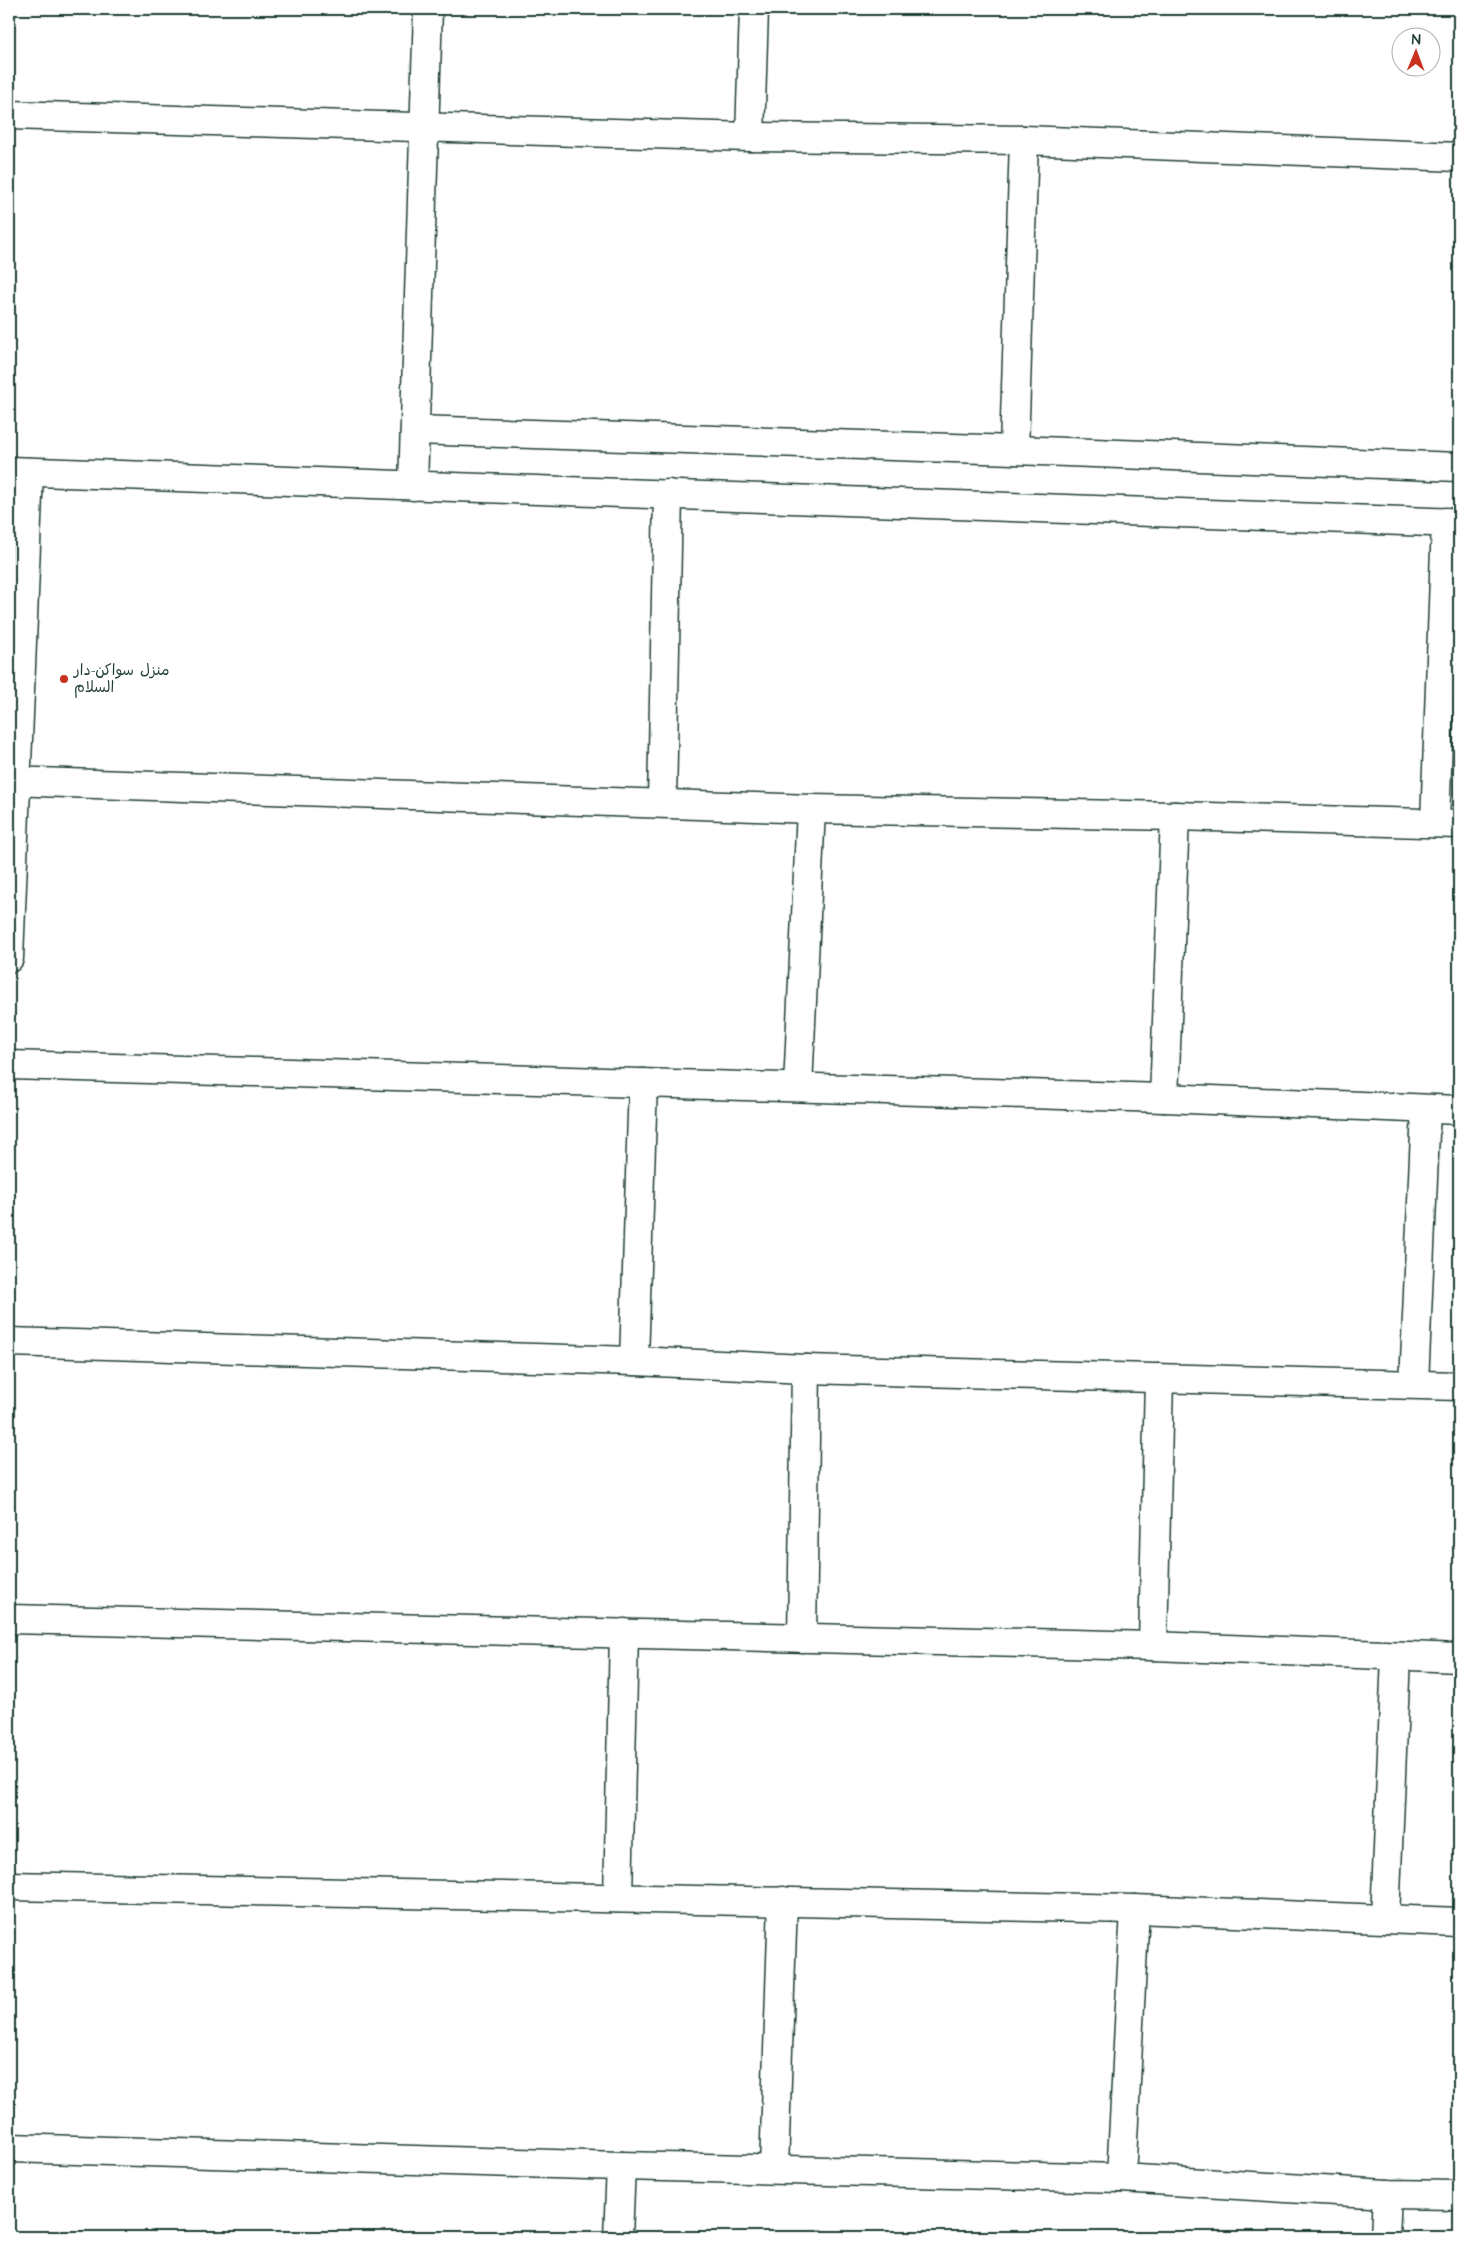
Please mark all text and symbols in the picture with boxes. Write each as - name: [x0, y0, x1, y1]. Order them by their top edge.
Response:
- north arrow: [1390, 28, 1440, 78]
- text: N: [1412, 30, 1421, 50]
- place label: منزل سواكن-دار السلام: [73, 660, 170, 698]
- marker: منزل سواكن-دار السلام: [58, 673, 70, 685]

